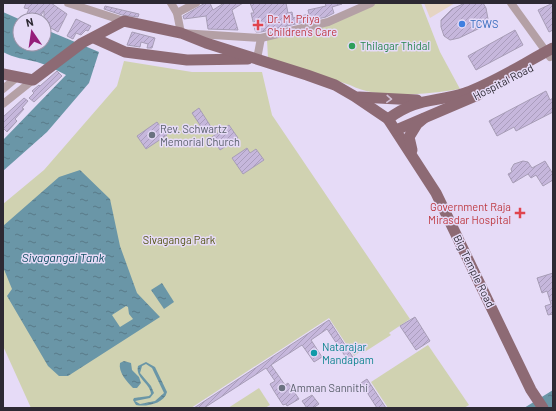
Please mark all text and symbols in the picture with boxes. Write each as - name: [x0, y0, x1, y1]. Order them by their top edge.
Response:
- north arrow: [12, 12, 52, 52]
- place label: Dr. M. Priya Children's Care: [267, 12, 337, 38]
- text: N: [25, 15, 35, 29]
- place label: TCWS: [470, 17, 498, 30]
- marker: Dr. M. Priya Children's Care: [252, 19, 264, 31]
- marker: TCWS: [457, 19, 467, 29]
- place label: Thilagar Thidal: [360, 39, 430, 52]
- marker: Thilagar Thidal: [347, 41, 357, 51]
- street label: Hospital Road: [470, 61, 535, 102]
- one-way arrow: [386, 95, 392, 104]
- place label: Rev. Schwartz Memorial Church: [160, 122, 240, 148]
- marker: Rev. Schwartz Memorial Church: [147, 130, 157, 140]
- place label: Government Raja Mirasdar Hospital: [428, 200, 511, 226]
- marker: Government Raja Mirasdar Hospital: [514, 207, 526, 219]
- street label: Big Temple Road: [451, 232, 498, 309]
- park label: Sivaganga Park: [143, 233, 216, 246]
- water label: Sivagangai Tank: [22, 250, 104, 264]
- place label: Natarajar Mandapam: [322, 340, 374, 366]
- marker: Natarajar Mandapam: [309, 348, 319, 358]
- place label: Amman Sannithi: [290, 381, 368, 394]
- marker: Amman Sannithi: [277, 383, 287, 393]

